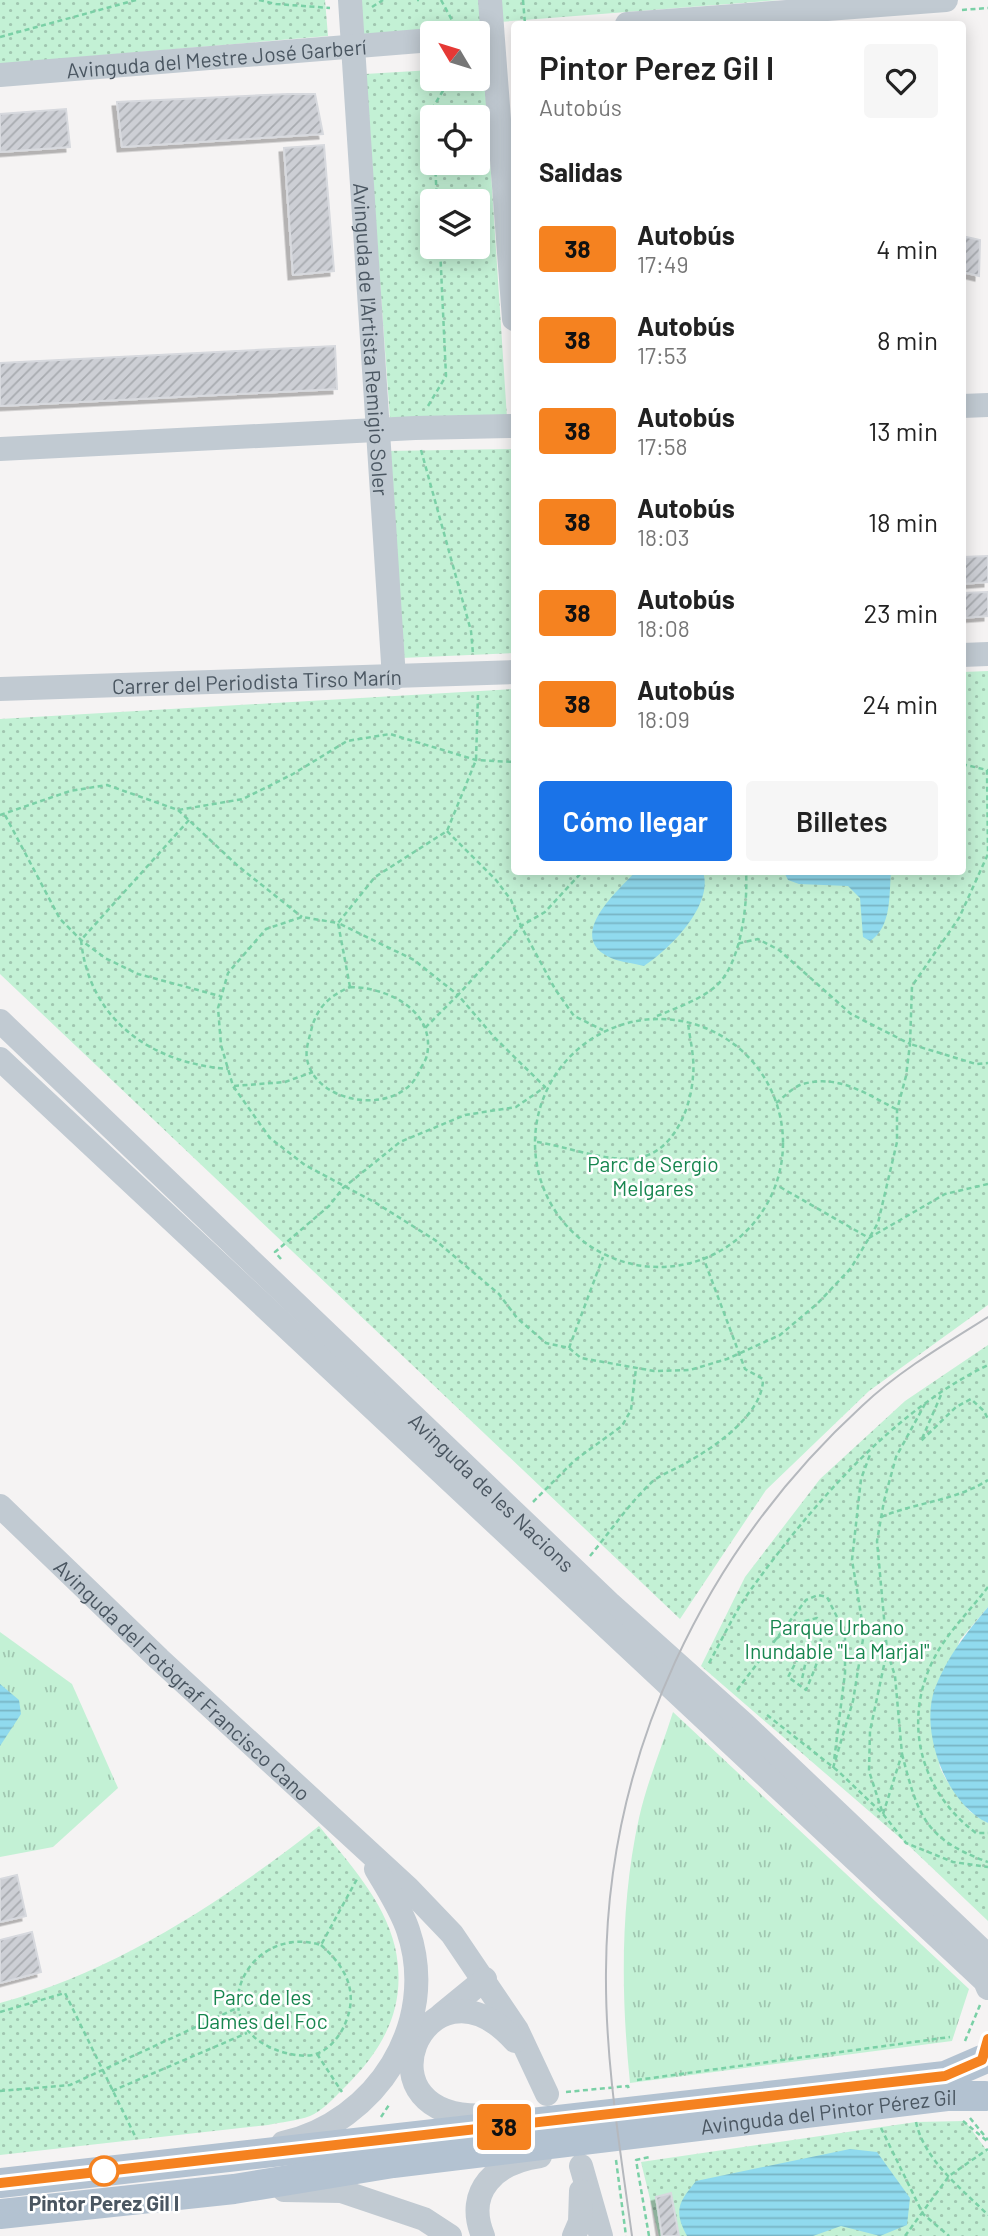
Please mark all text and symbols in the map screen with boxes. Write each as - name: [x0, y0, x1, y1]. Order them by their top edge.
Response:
- north arrow: [420, 21, 490, 91]
- map controls: [420, 21, 490, 259]
- street label: Avinguda del Mestre José Garberí: [65, 33, 368, 82]
- button: heart: [864, 44, 938, 118]
- text: Pintor Perez Gil I: [539, 47, 774, 87]
- text: Autobús: [539, 93, 622, 121]
- button: locate: [420, 105, 490, 175]
- text: Salidas: [539, 156, 623, 187]
- street label: Avinguda de l'Artista Remigio Soler: [349, 182, 395, 497]
- button: layers: [420, 189, 490, 259]
- text: Autobús: [637, 219, 735, 250]
- text: 4 min: [876, 233, 938, 264]
- text: 38: [565, 234, 590, 263]
- text: 17:49: [637, 250, 688, 278]
- text: Autobús: [637, 310, 735, 341]
- text: 8 min: [877, 324, 938, 355]
- text: 38: [565, 325, 590, 354]
- text: 17:53: [637, 341, 687, 369]
- text: Autobús: [637, 401, 735, 432]
- text: 13 min: [868, 415, 938, 446]
- text: 38: [565, 416, 590, 445]
- text: 17:58: [637, 432, 688, 460]
- text: Autobús: [637, 492, 735, 523]
- text: 18 min: [868, 506, 938, 537]
- text: 38: [565, 507, 590, 536]
- text: 18:03: [637, 523, 690, 551]
- text: Autobús: [637, 583, 735, 614]
- text: 23 min: [863, 597, 938, 628]
- text: 38: [565, 598, 590, 627]
- text: 18:08: [637, 614, 690, 642]
- street label: Carrer del Periodista Tirso Marín: [111, 663, 402, 698]
- text: Autobús: [637, 674, 735, 705]
- text: 24 min: [862, 688, 938, 719]
- text: 38: [565, 689, 590, 718]
- text: 18:09: [637, 705, 690, 733]
- button: Cómo llegar: [539, 781, 732, 861]
- button: Billetes: [746, 781, 938, 861]
- park label: Parc de Sergio Melgares: [587, 1151, 719, 1200]
- street label: Avinguda de les Nacions: [405, 1407, 580, 1576]
- street label: Avinguda del Fotògraf Francisco Cano: [50, 1553, 316, 1805]
- park label: Parque Urbano Inundable "La Marjal": [744, 1614, 930, 1663]
- park label: Parc de les Dames del Foc: [196, 1984, 328, 2033]
- street label: Avinguda del Pintor Pérez Gil: [699, 2084, 956, 2138]
- line badge: 38: [472, 2104, 536, 2150]
- text: 38: [491, 2112, 517, 2141]
- marker: Pintor Perez Gil I: [89, 2156, 119, 2186]
- place label: Pintor Perez Gil I: [29, 2190, 179, 2215]

